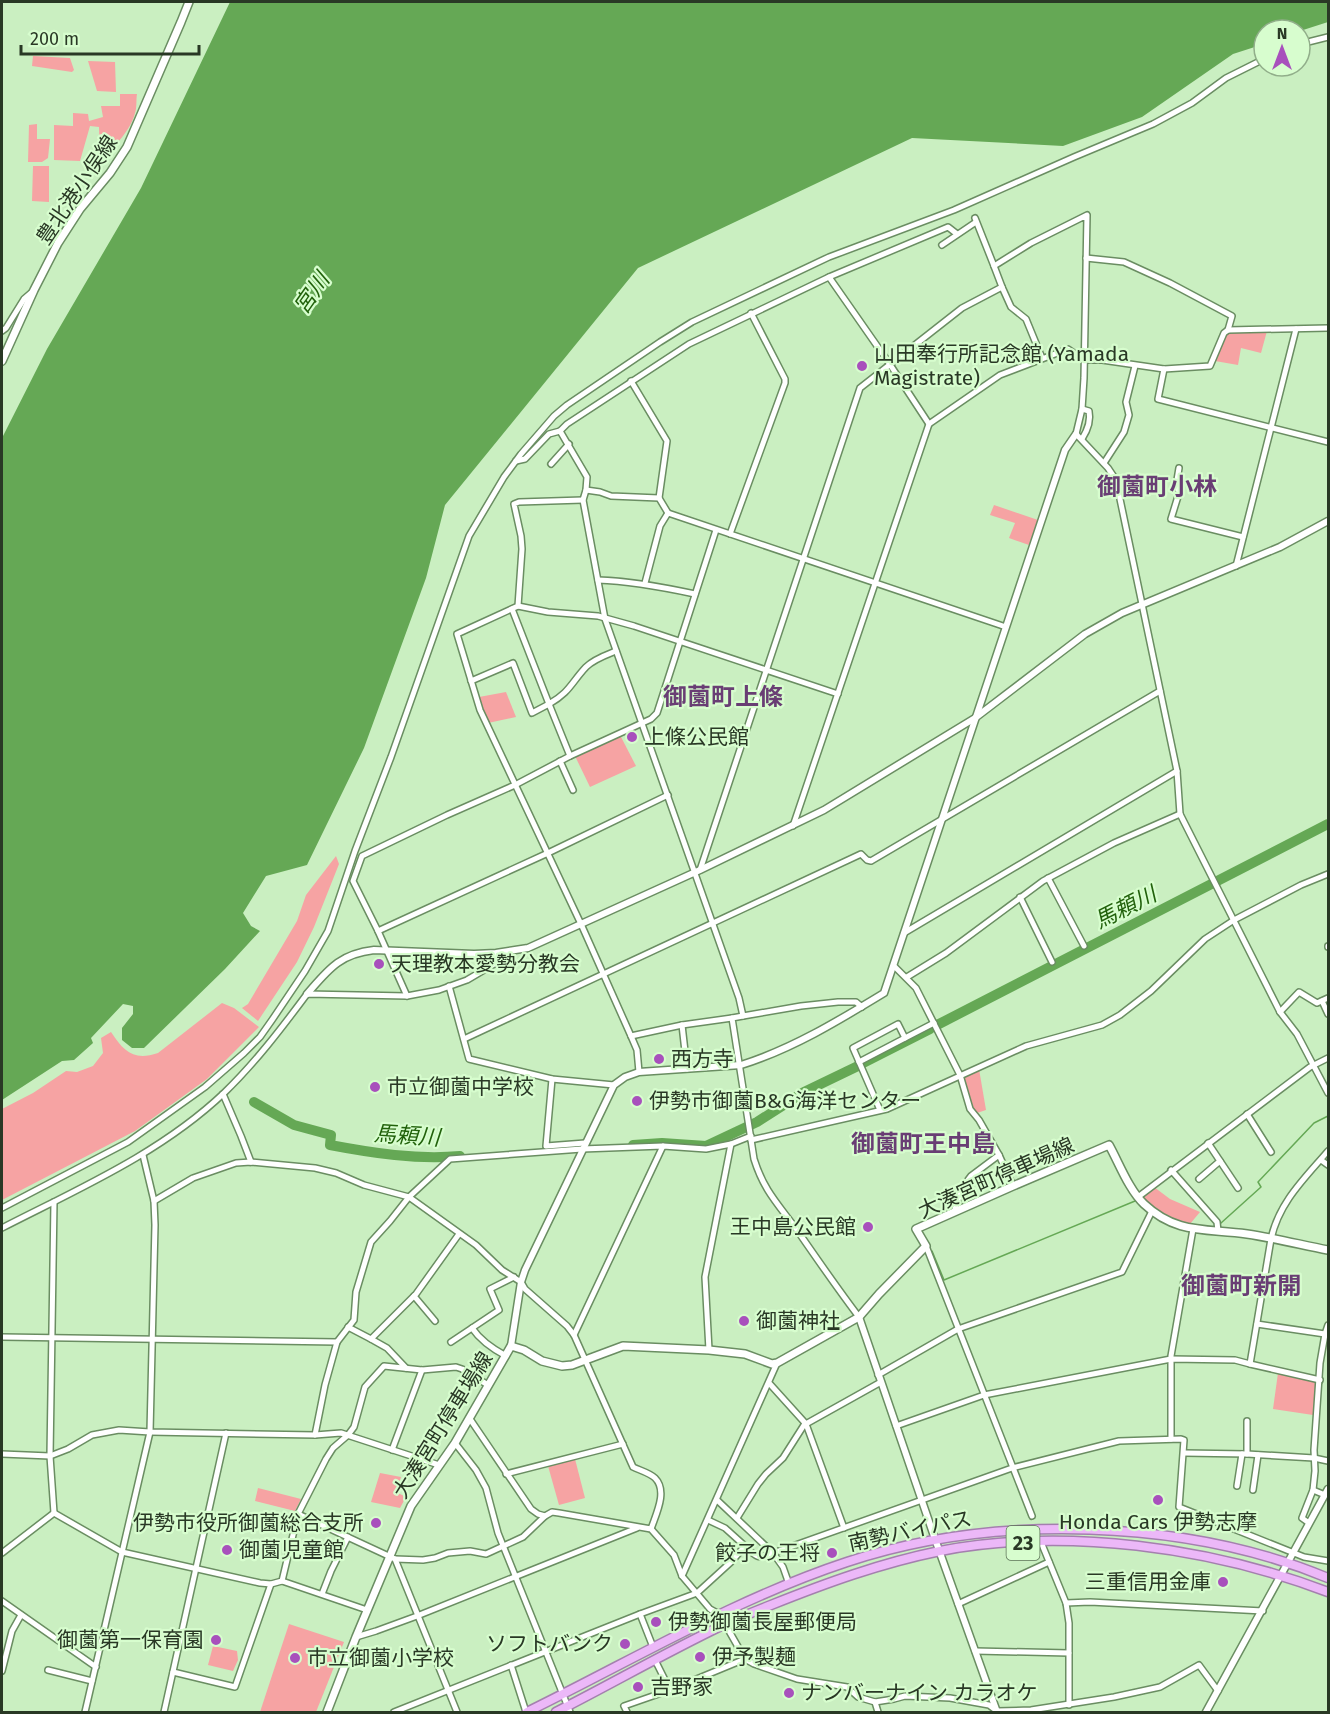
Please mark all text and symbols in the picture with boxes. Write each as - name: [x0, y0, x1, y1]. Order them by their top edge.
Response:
- scale bar: [21, 18, 200, 56]
- north arrow: [1252, 18, 1312, 78]
- text: N: [1277, 24, 1287, 43]
- text: 200 m: [30, 28, 79, 50]
- street label: 豊北港小俣線: [31, 131, 123, 249]
- water label: 宮川: [288, 266, 336, 319]
- place label: 山田奉行所記念館 (Yamada Magistrate): [874, 341, 1129, 391]
- marker: 山田奉行所記念館 (Yamada Magistrate): [855, 359, 869, 373]
- district label: 御薗町小林: [1097, 473, 1217, 501]
- district label: 御薗町上條: [663, 683, 783, 711]
- place label: 上條公民館: [644, 724, 749, 750]
- marker: 上條公民館: [625, 730, 639, 744]
- water label: 馬頼川: [1090, 880, 1163, 934]
- place label: 天理教本愛勢分教会: [391, 951, 580, 977]
- marker: 天理教本愛勢分教会: [372, 957, 386, 971]
- place label: 西方寺: [671, 1046, 734, 1072]
- marker: 西方寺: [652, 1052, 666, 1066]
- place label: 市立御薗中学校: [387, 1074, 534, 1100]
- marker: 市立御薗中学校: [368, 1080, 382, 1094]
- place label: 伊勢市御薗B&G海洋センター: [649, 1088, 921, 1114]
- marker: 伊勢市御薗B&G海洋センター: [630, 1094, 644, 1108]
- water label: 馬頼川: [373, 1120, 443, 1151]
- district label: 御薗町王中島: [851, 1130, 995, 1158]
- street label: 大湊宮町停車場線: [914, 1132, 1078, 1224]
- place label: 王中島公民館: [730, 1214, 856, 1240]
- marker: 王中島公民館: [861, 1220, 875, 1234]
- district label: 御薗町新開: [1181, 1272, 1301, 1300]
- place label: 御薗神社: [756, 1308, 840, 1334]
- marker: 御薗神社: [737, 1314, 751, 1328]
- street label: 大湊宮町停車場線: [387, 1347, 499, 1503]
- marker: Honda Cars 伊勢志摩: [1151, 1493, 1165, 1507]
- street label: 南勢バイパス: [846, 1505, 974, 1557]
- place label: Honda Cars 伊勢志摩: [1059, 1509, 1257, 1535]
- place label: 伊勢市役所御薗総合支所: [133, 1510, 364, 1536]
- marker: 伊勢市役所御薗総合支所: [369, 1516, 383, 1530]
- road number: 23: [1006, 1526, 1040, 1560]
- place label: 御薗児童館: [239, 1537, 344, 1563]
- place label: 餃子の王将: [715, 1540, 820, 1566]
- marker: 御薗児童館: [220, 1543, 234, 1557]
- marker: 餃子の王将: [825, 1546, 839, 1560]
- place label: 三重信用金庫: [1085, 1569, 1211, 1595]
- marker: 三重信用金庫: [1216, 1575, 1230, 1589]
- place label: 伊勢御薗長屋郵便局: [668, 1609, 857, 1635]
- marker: 伊勢御薗長屋郵便局: [649, 1615, 663, 1629]
- place label: 御薗第一保育園: [57, 1627, 204, 1653]
- place label: ソフトバンク: [486, 1631, 613, 1657]
- marker: 御薗第一保育園: [209, 1633, 223, 1647]
- marker: ソフトバンク: [618, 1637, 632, 1651]
- place label: 伊予製麺: [712, 1644, 796, 1670]
- place label: 市立御薗小学校: [307, 1645, 454, 1671]
- marker: 伊予製麺: [693, 1650, 707, 1664]
- marker: 市立御薗小学校: [288, 1651, 302, 1665]
- place label: 吉野家: [650, 1674, 713, 1700]
- marker: 吉野家: [631, 1680, 645, 1694]
- place label: ナンバーナイン カラオケ: [801, 1680, 1038, 1706]
- marker: ナンバーナイン カラオケ: [782, 1686, 796, 1700]

